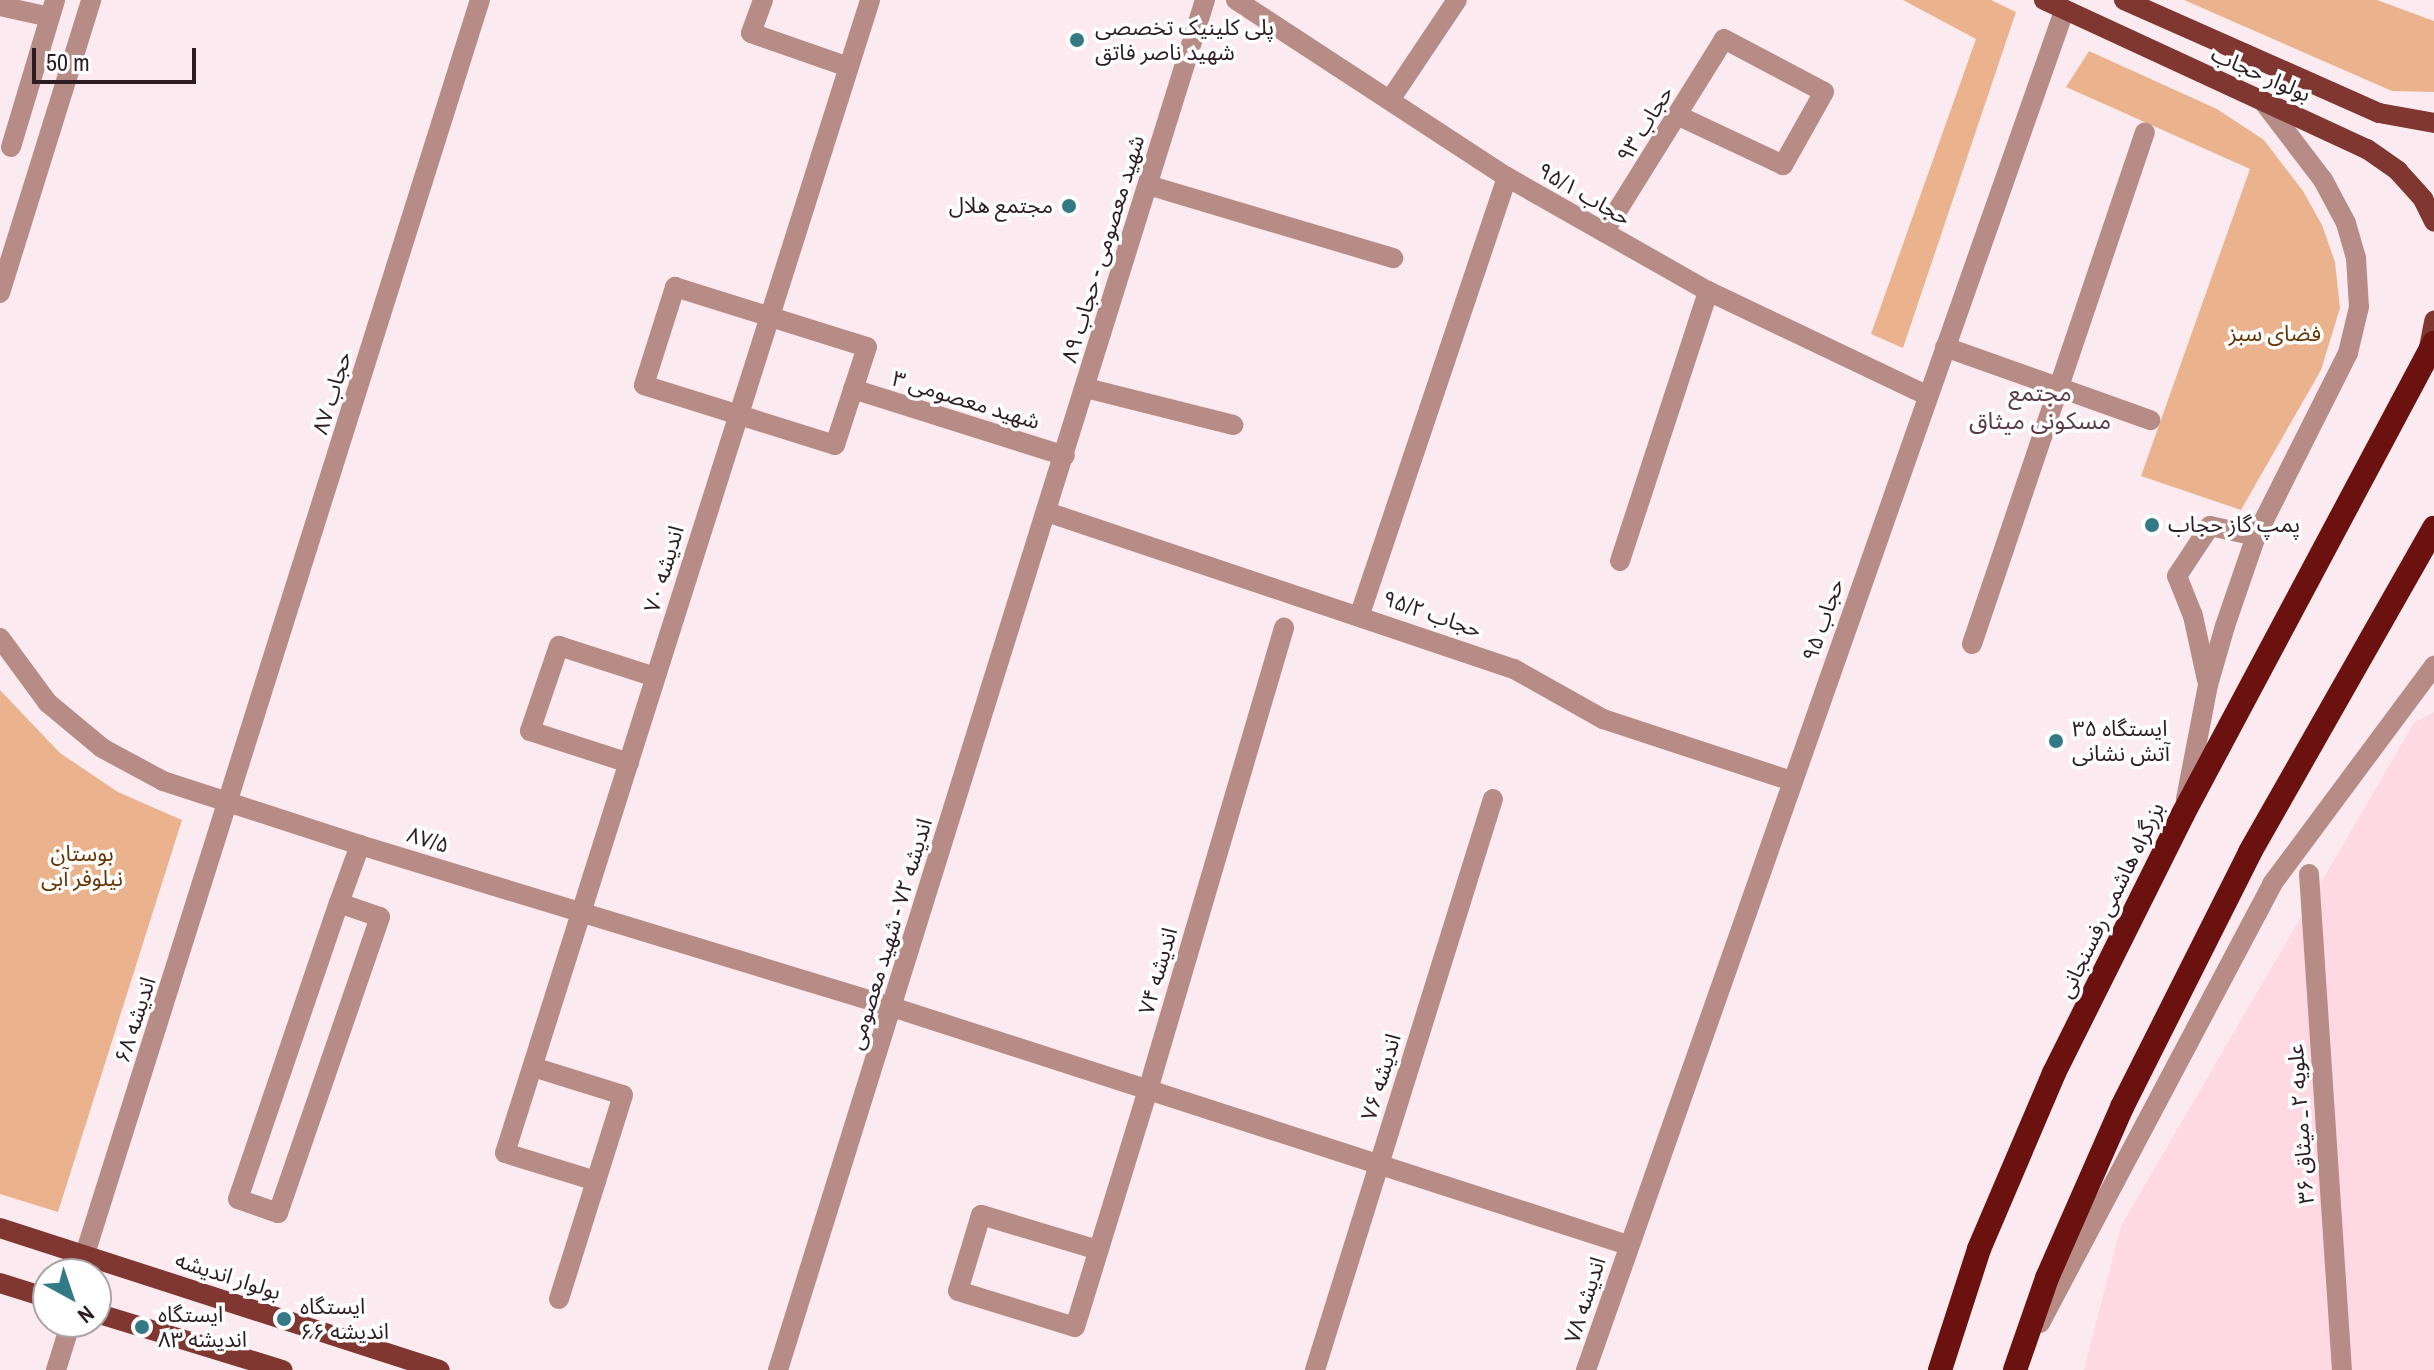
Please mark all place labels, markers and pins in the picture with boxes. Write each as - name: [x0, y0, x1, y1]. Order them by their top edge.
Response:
- place label: پلی کلینیک تخصصی شهید ناصر فاتق: [1095, 14, 1274, 66]
- marker: پلی کلینیک تخصصی شهید ناصر فاتق: [1066, 29, 1088, 51]
- place label: مجتمع هلال: [949, 193, 1053, 219]
- marker: مجتمع هلال: [1060, 197, 1078, 215]
- place label: پمپ گاز حجاب: [2168, 512, 2300, 538]
- marker: پمپ گاز حجاب: [2143, 516, 2161, 534]
- place label: ایستگاه ۳۵ آتش نشانی: [2072, 715, 2170, 766]
- marker: ایستگاه ۳۵ آتش نشانی: [2047, 732, 2065, 750]
- place label: ایستگاه اندیشه ۶۶: [300, 1293, 389, 1344]
- place label: ایستگاه اندیشه ۸۳: [158, 1301, 247, 1352]
- marker: ایستگاه اندیشه ۶۶: [275, 1310, 293, 1328]
- marker: ایستگاه اندیشه ۸۳: [133, 1318, 151, 1336]

